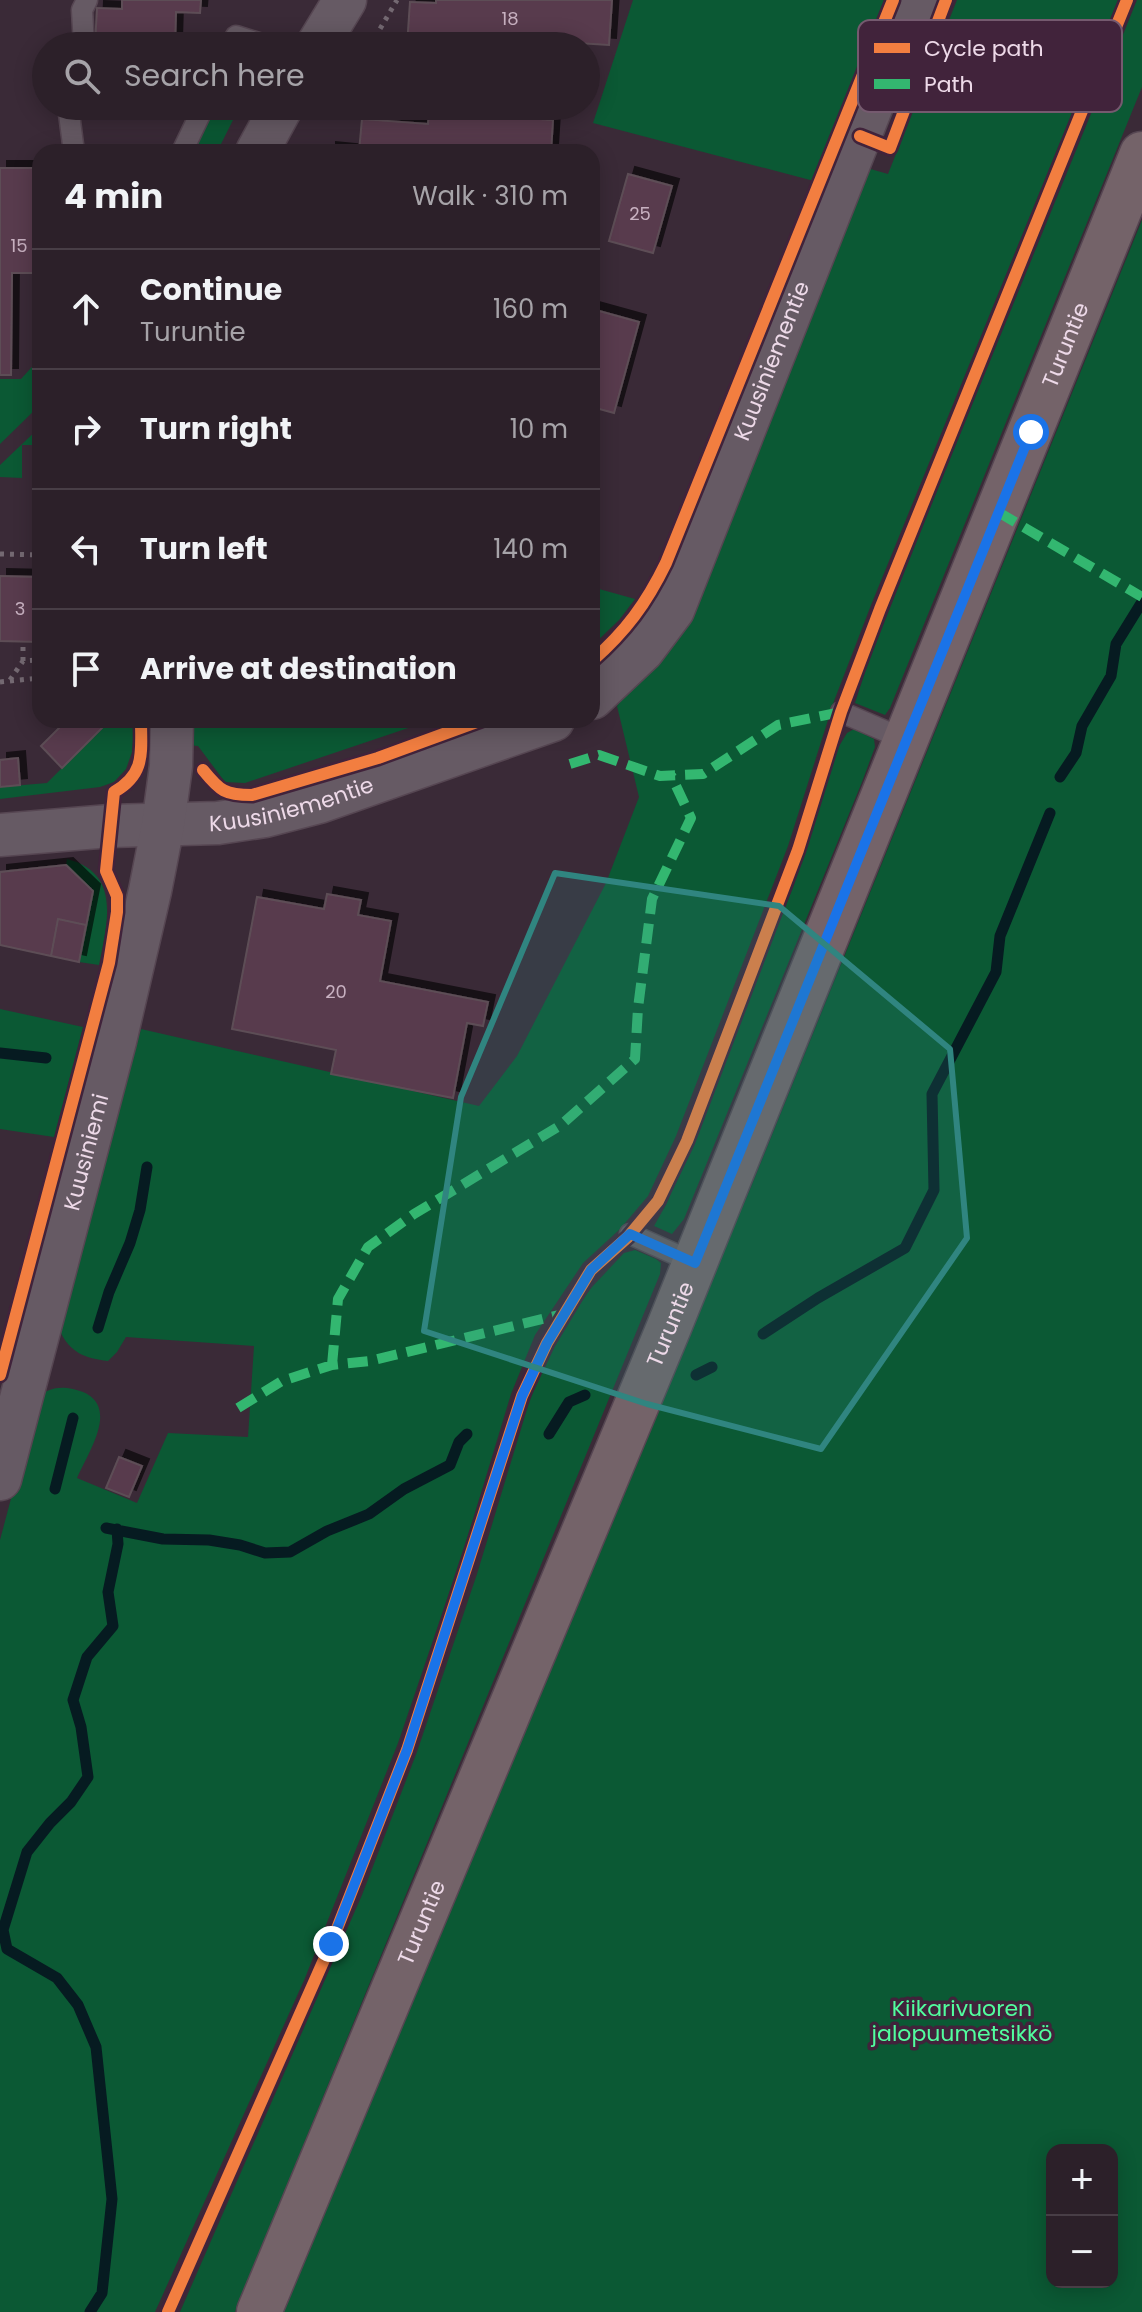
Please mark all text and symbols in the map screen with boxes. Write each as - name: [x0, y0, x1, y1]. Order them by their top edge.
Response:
- house number: 18: [501, 6, 519, 31]
- legend: [858, 20, 1122, 112]
- search box: [32, 32, 600, 120]
- text: Cycle path: [924, 33, 1043, 64]
- icon: search: [60, 54, 104, 98]
- text: Search here: [124, 54, 305, 97]
- text: Path: [924, 69, 974, 100]
- text: 4 min: [64, 172, 163, 220]
- text: Walk · 310 m: [412, 178, 568, 214]
- house number: 25: [629, 201, 651, 226]
- house number: 15: [10, 233, 28, 258]
- text: Continue: [140, 268, 282, 311]
- street label: Kuusiniementie: [726, 277, 817, 445]
- icon: ahead: [64, 287, 108, 331]
- text: 160 m: [493, 291, 568, 327]
- street label: Turuntie: [1034, 298, 1097, 392]
- text: Turuntie: [140, 314, 246, 350]
- icon: right: [64, 407, 108, 451]
- text: Turn right: [140, 407, 292, 450]
- text: 10 m: [510, 411, 568, 447]
- route start: [1013, 414, 1049, 450]
- icon: left: [64, 527, 108, 571]
- text: Turn left: [140, 527, 268, 570]
- text: 140 m: [493, 531, 568, 567]
- house number: 3: [15, 596, 25, 621]
- icon: arrive: [64, 647, 108, 691]
- text: Arrive at destination: [140, 647, 457, 690]
- street label: Kuusiniementie: [209, 769, 378, 839]
- house number: 20: [325, 979, 347, 1004]
- street label: Kuusiniemi: [56, 1090, 116, 1214]
- street label: Turuntie: [639, 1277, 702, 1372]
- street label: Turuntie: [390, 1875, 453, 1970]
- route end: [313, 1926, 349, 1962]
- park label: Kiikarivuoren jalopuumetsikkö: [871, 1993, 1052, 2049]
- map controls: [1046, 2144, 1118, 2288]
- button: +: [1046, 2144, 1118, 2216]
- button: −: [1046, 2216, 1118, 2288]

